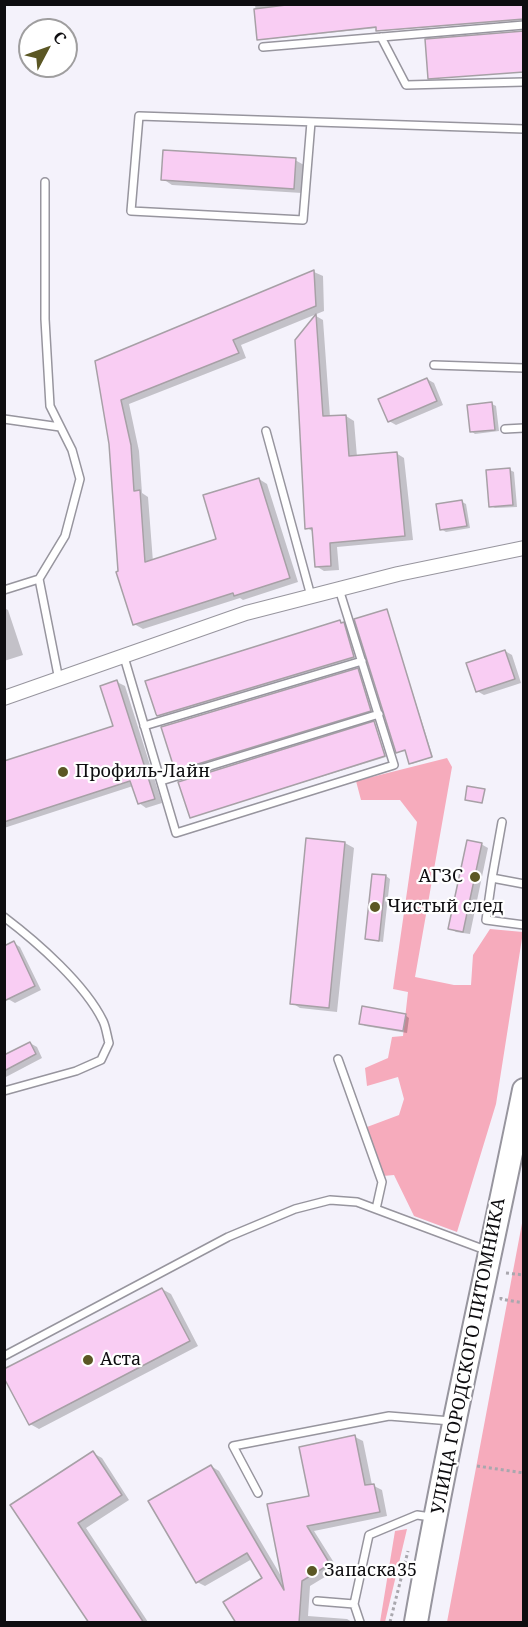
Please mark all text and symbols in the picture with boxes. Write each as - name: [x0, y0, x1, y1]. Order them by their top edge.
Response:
- north arrow: [18, 18, 78, 78]
- text: С: [48, 26, 72, 49]
- place label: Профиль-Лайн: [75, 761, 210, 783]
- marker: Профиль-Лайн: [56, 765, 70, 779]
- place label: АГЗС: [418, 866, 463, 888]
- marker: АГЗС: [468, 870, 482, 884]
- place label: Чистый след: [387, 896, 503, 918]
- marker: Чистый след: [368, 900, 382, 914]
- street label: УЛИЦА ГОРОДСКОГО ПИТОМНИКА: [428, 1196, 510, 1516]
- place label: Аста: [100, 1349, 141, 1371]
- marker: Аста: [81, 1353, 95, 1367]
- place label: Запаска35: [324, 1560, 417, 1582]
- marker: Запаска35: [305, 1564, 319, 1578]

